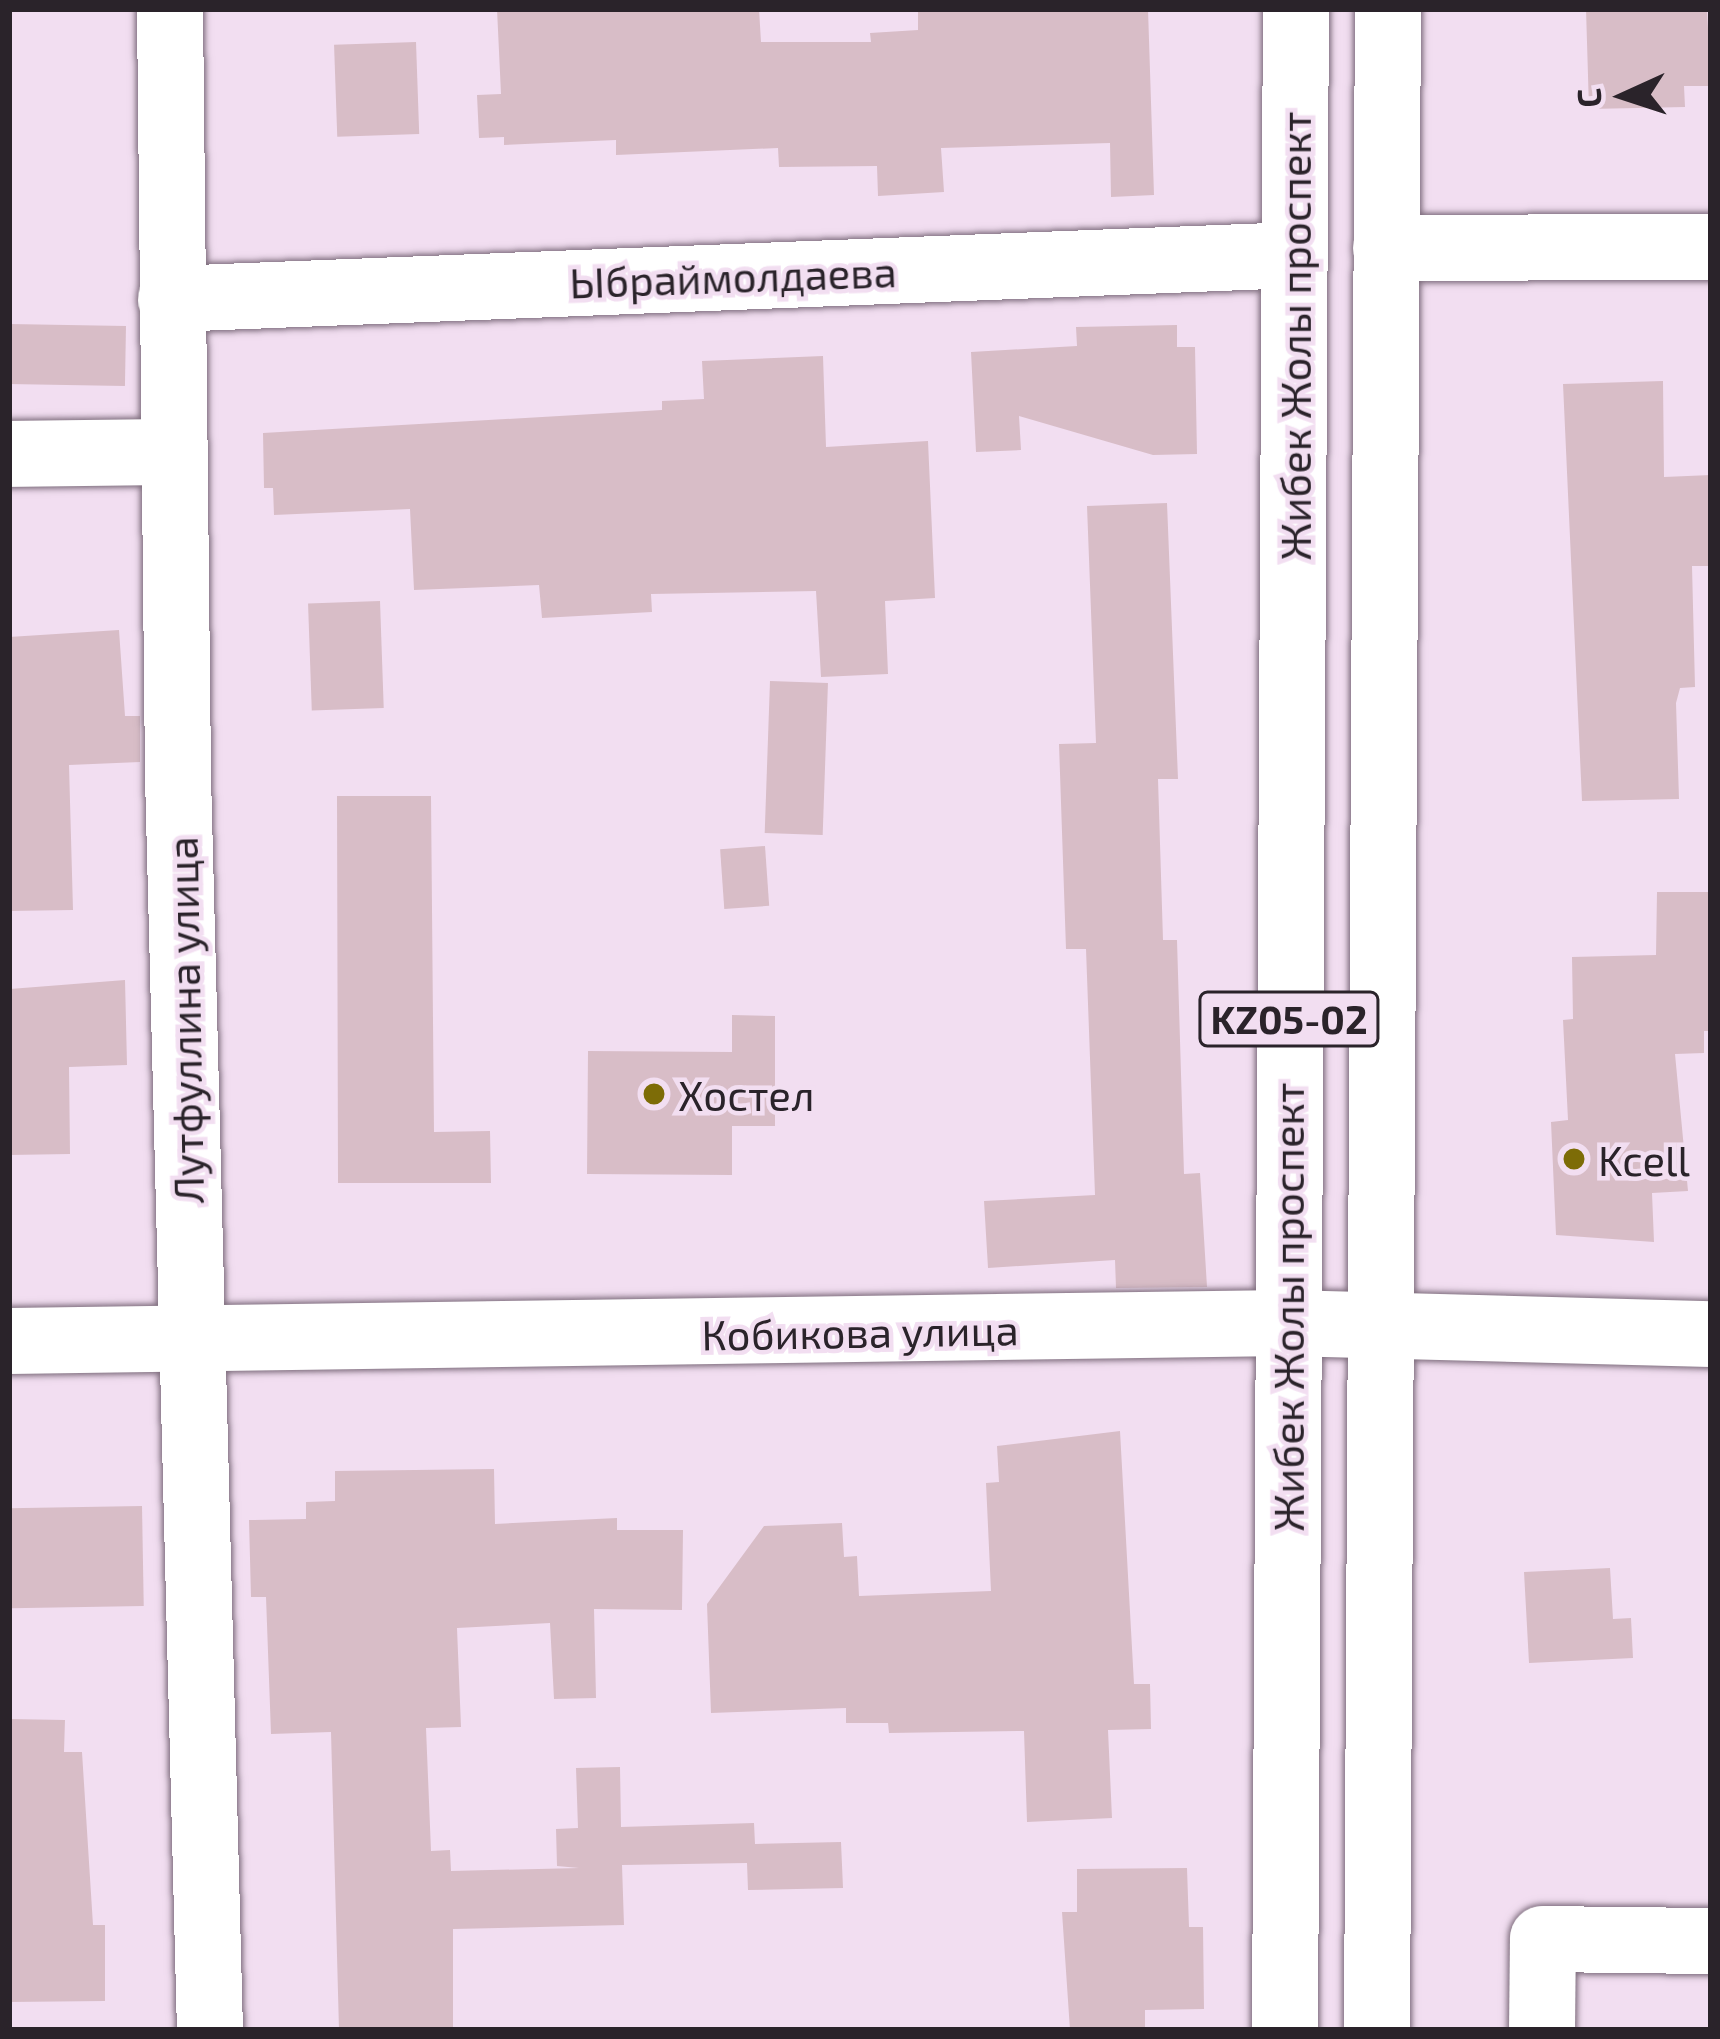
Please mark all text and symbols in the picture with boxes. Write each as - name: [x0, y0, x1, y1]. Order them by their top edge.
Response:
- north arrow: [1564, 36, 1684, 156]
- text: С: [1568, 87, 1609, 109]
- street label: Жибек Жолы проспект: [1269, 111, 1319, 561]
- street label: Ыбраймолдаева: [568, 245, 898, 307]
- street label: Лутфуллина улица: [156, 836, 212, 1204]
- road number: KZ05-02: [1196, 986, 1382, 1052]
- place label: Хостел: [678, 1069, 814, 1119]
- marker: Хостел: [641, 1081, 667, 1107]
- street label: Жибек Жолы проспект: [1262, 1082, 1312, 1532]
- place label: Kcell: [1598, 1134, 1690, 1184]
- marker: Kcell: [1561, 1146, 1587, 1172]
- street label: Кобикова улица: [701, 1303, 1019, 1359]

